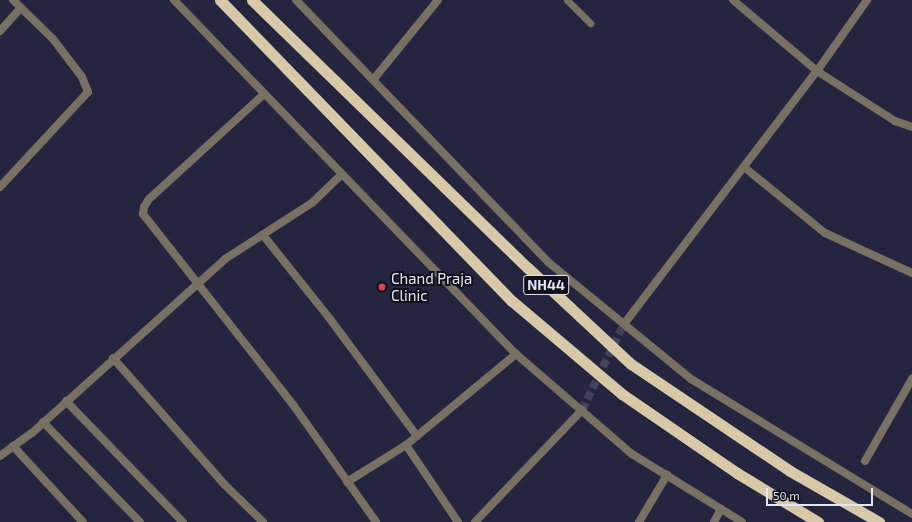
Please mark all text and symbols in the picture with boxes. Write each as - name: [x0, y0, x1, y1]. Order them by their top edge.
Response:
- place label: Chand Praja Clinic: [391, 269, 472, 304]
- road number: NH44: [523, 273, 569, 297]
- marker: Chand Praja Clinic: [376, 281, 388, 293]
- scale bar: [768, 480, 875, 506]
- text: 50 m: [773, 488, 800, 502]

